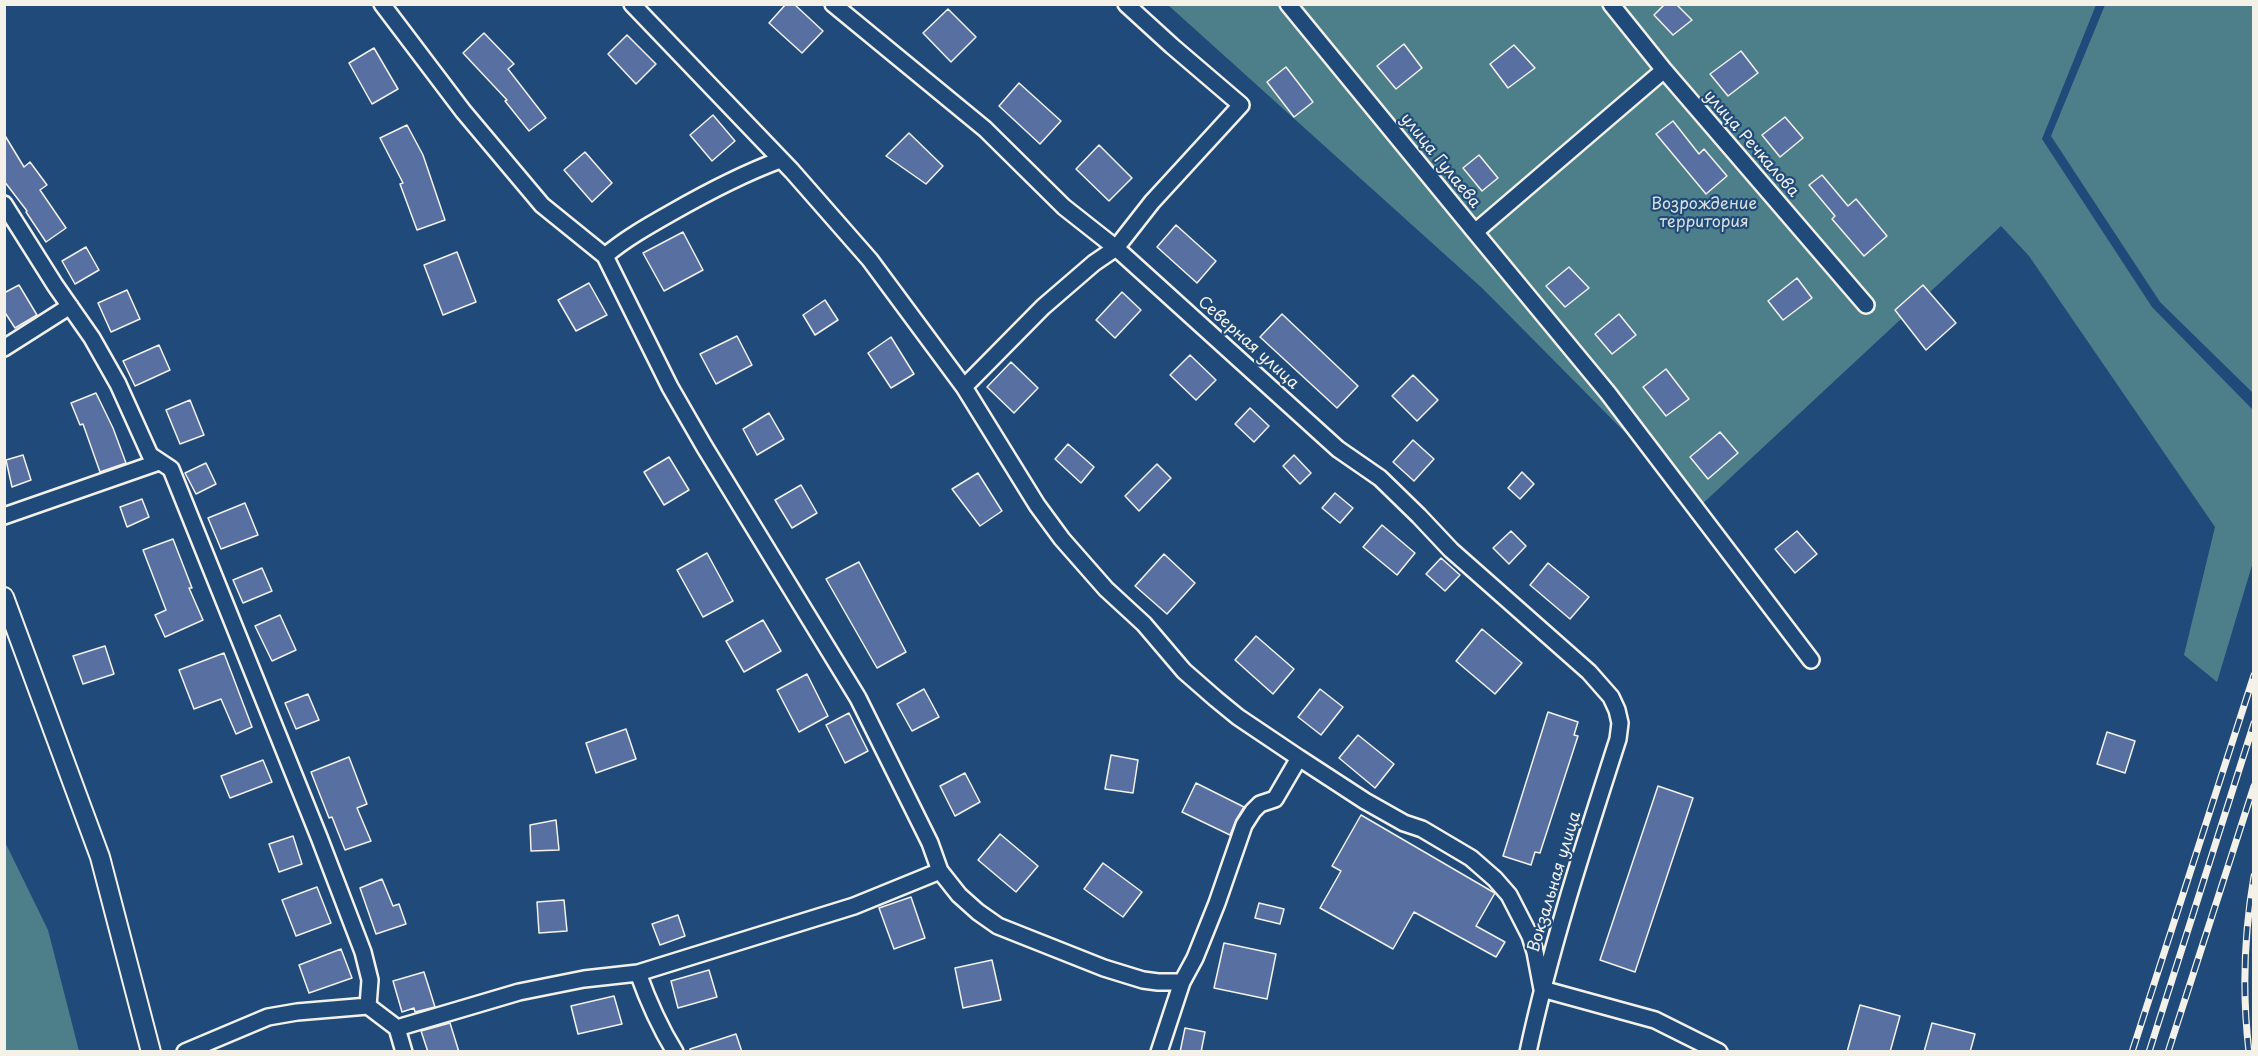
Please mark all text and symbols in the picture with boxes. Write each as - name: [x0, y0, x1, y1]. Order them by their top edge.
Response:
- street label: улица Речкалова: [1699, 86, 1803, 202]
- street label: улица Гулаева: [1396, 110, 1484, 212]
- park label: Возрождение территория: [1651, 195, 1757, 233]
- street label: Северная улица: [1193, 293, 1303, 393]
- street label: Вокзальная улица: [1524, 809, 1586, 955]

